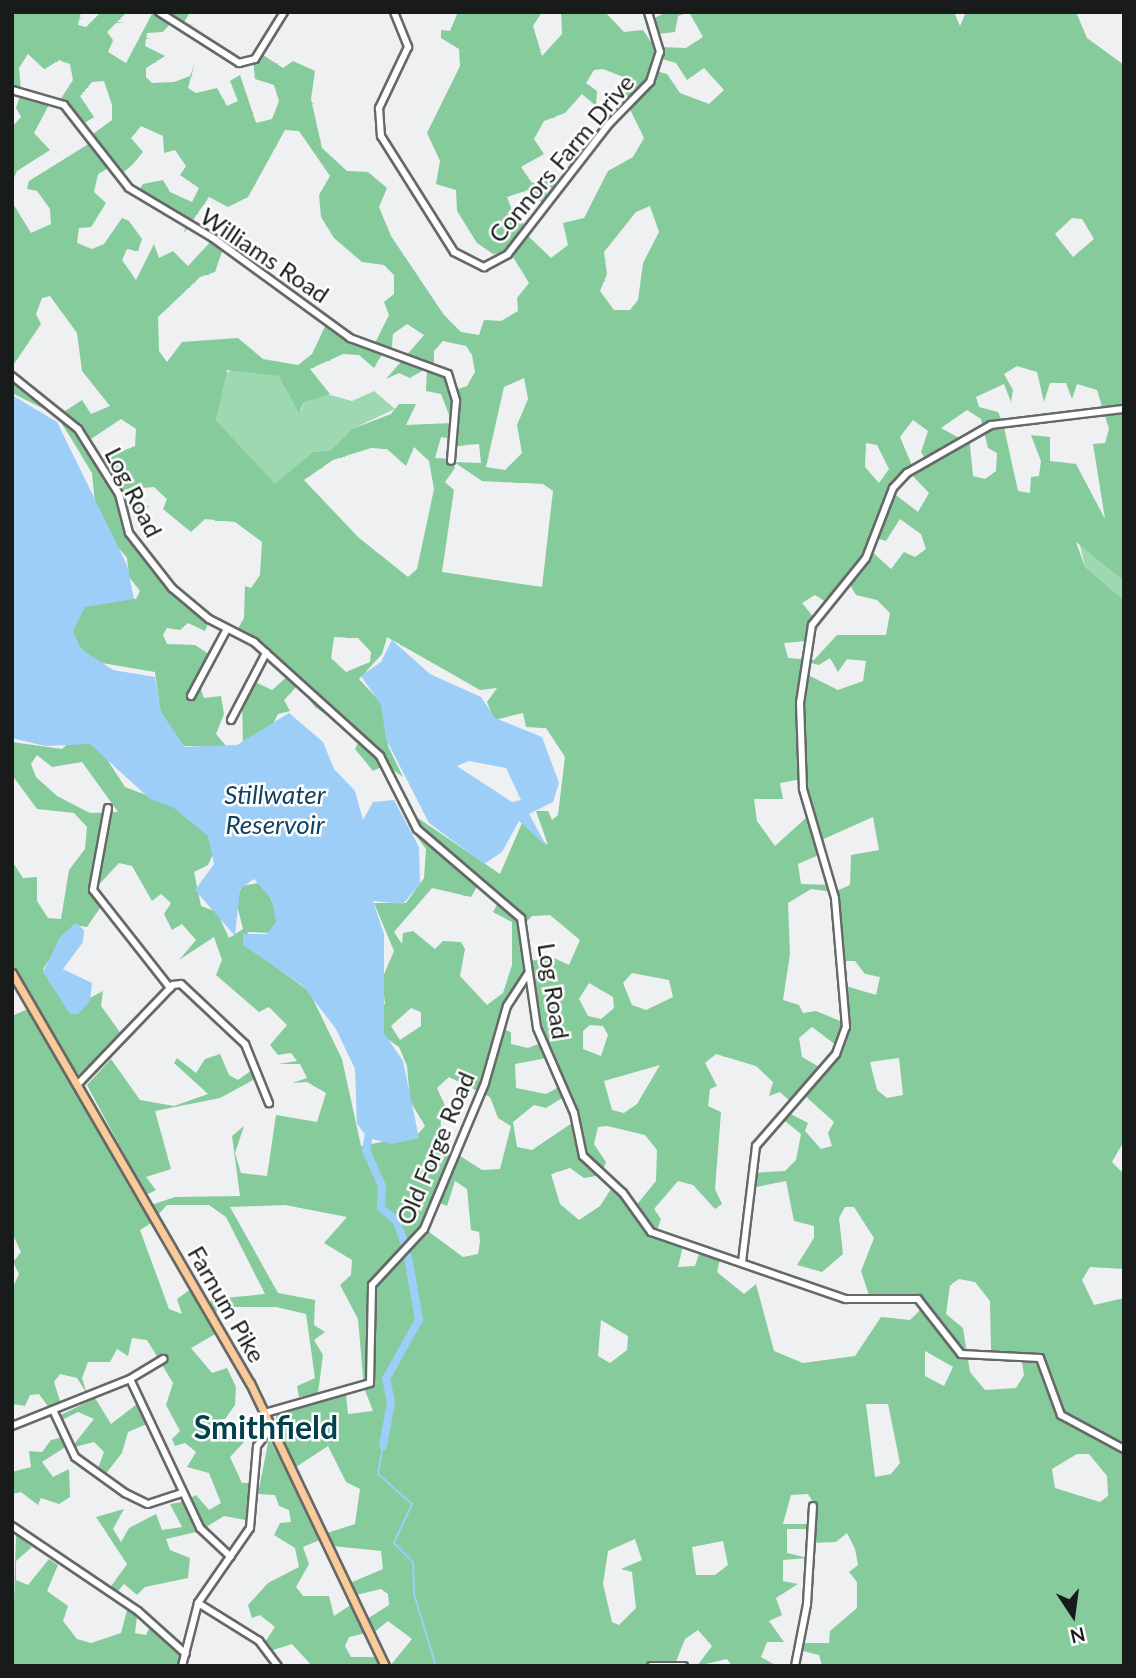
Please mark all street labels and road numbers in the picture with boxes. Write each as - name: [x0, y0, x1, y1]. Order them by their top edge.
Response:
- street label: Connors Farm Drive: [482, 68, 640, 248]
- street label: Williams Road: [195, 201, 335, 309]
- street label: Log Road: [99, 442, 169, 542]
- street label: Log Road: [532, 941, 576, 1041]
- street label: Old Forge Road: [390, 1067, 480, 1229]
- street label: Farnum Pike: [182, 1241, 272, 1367]

